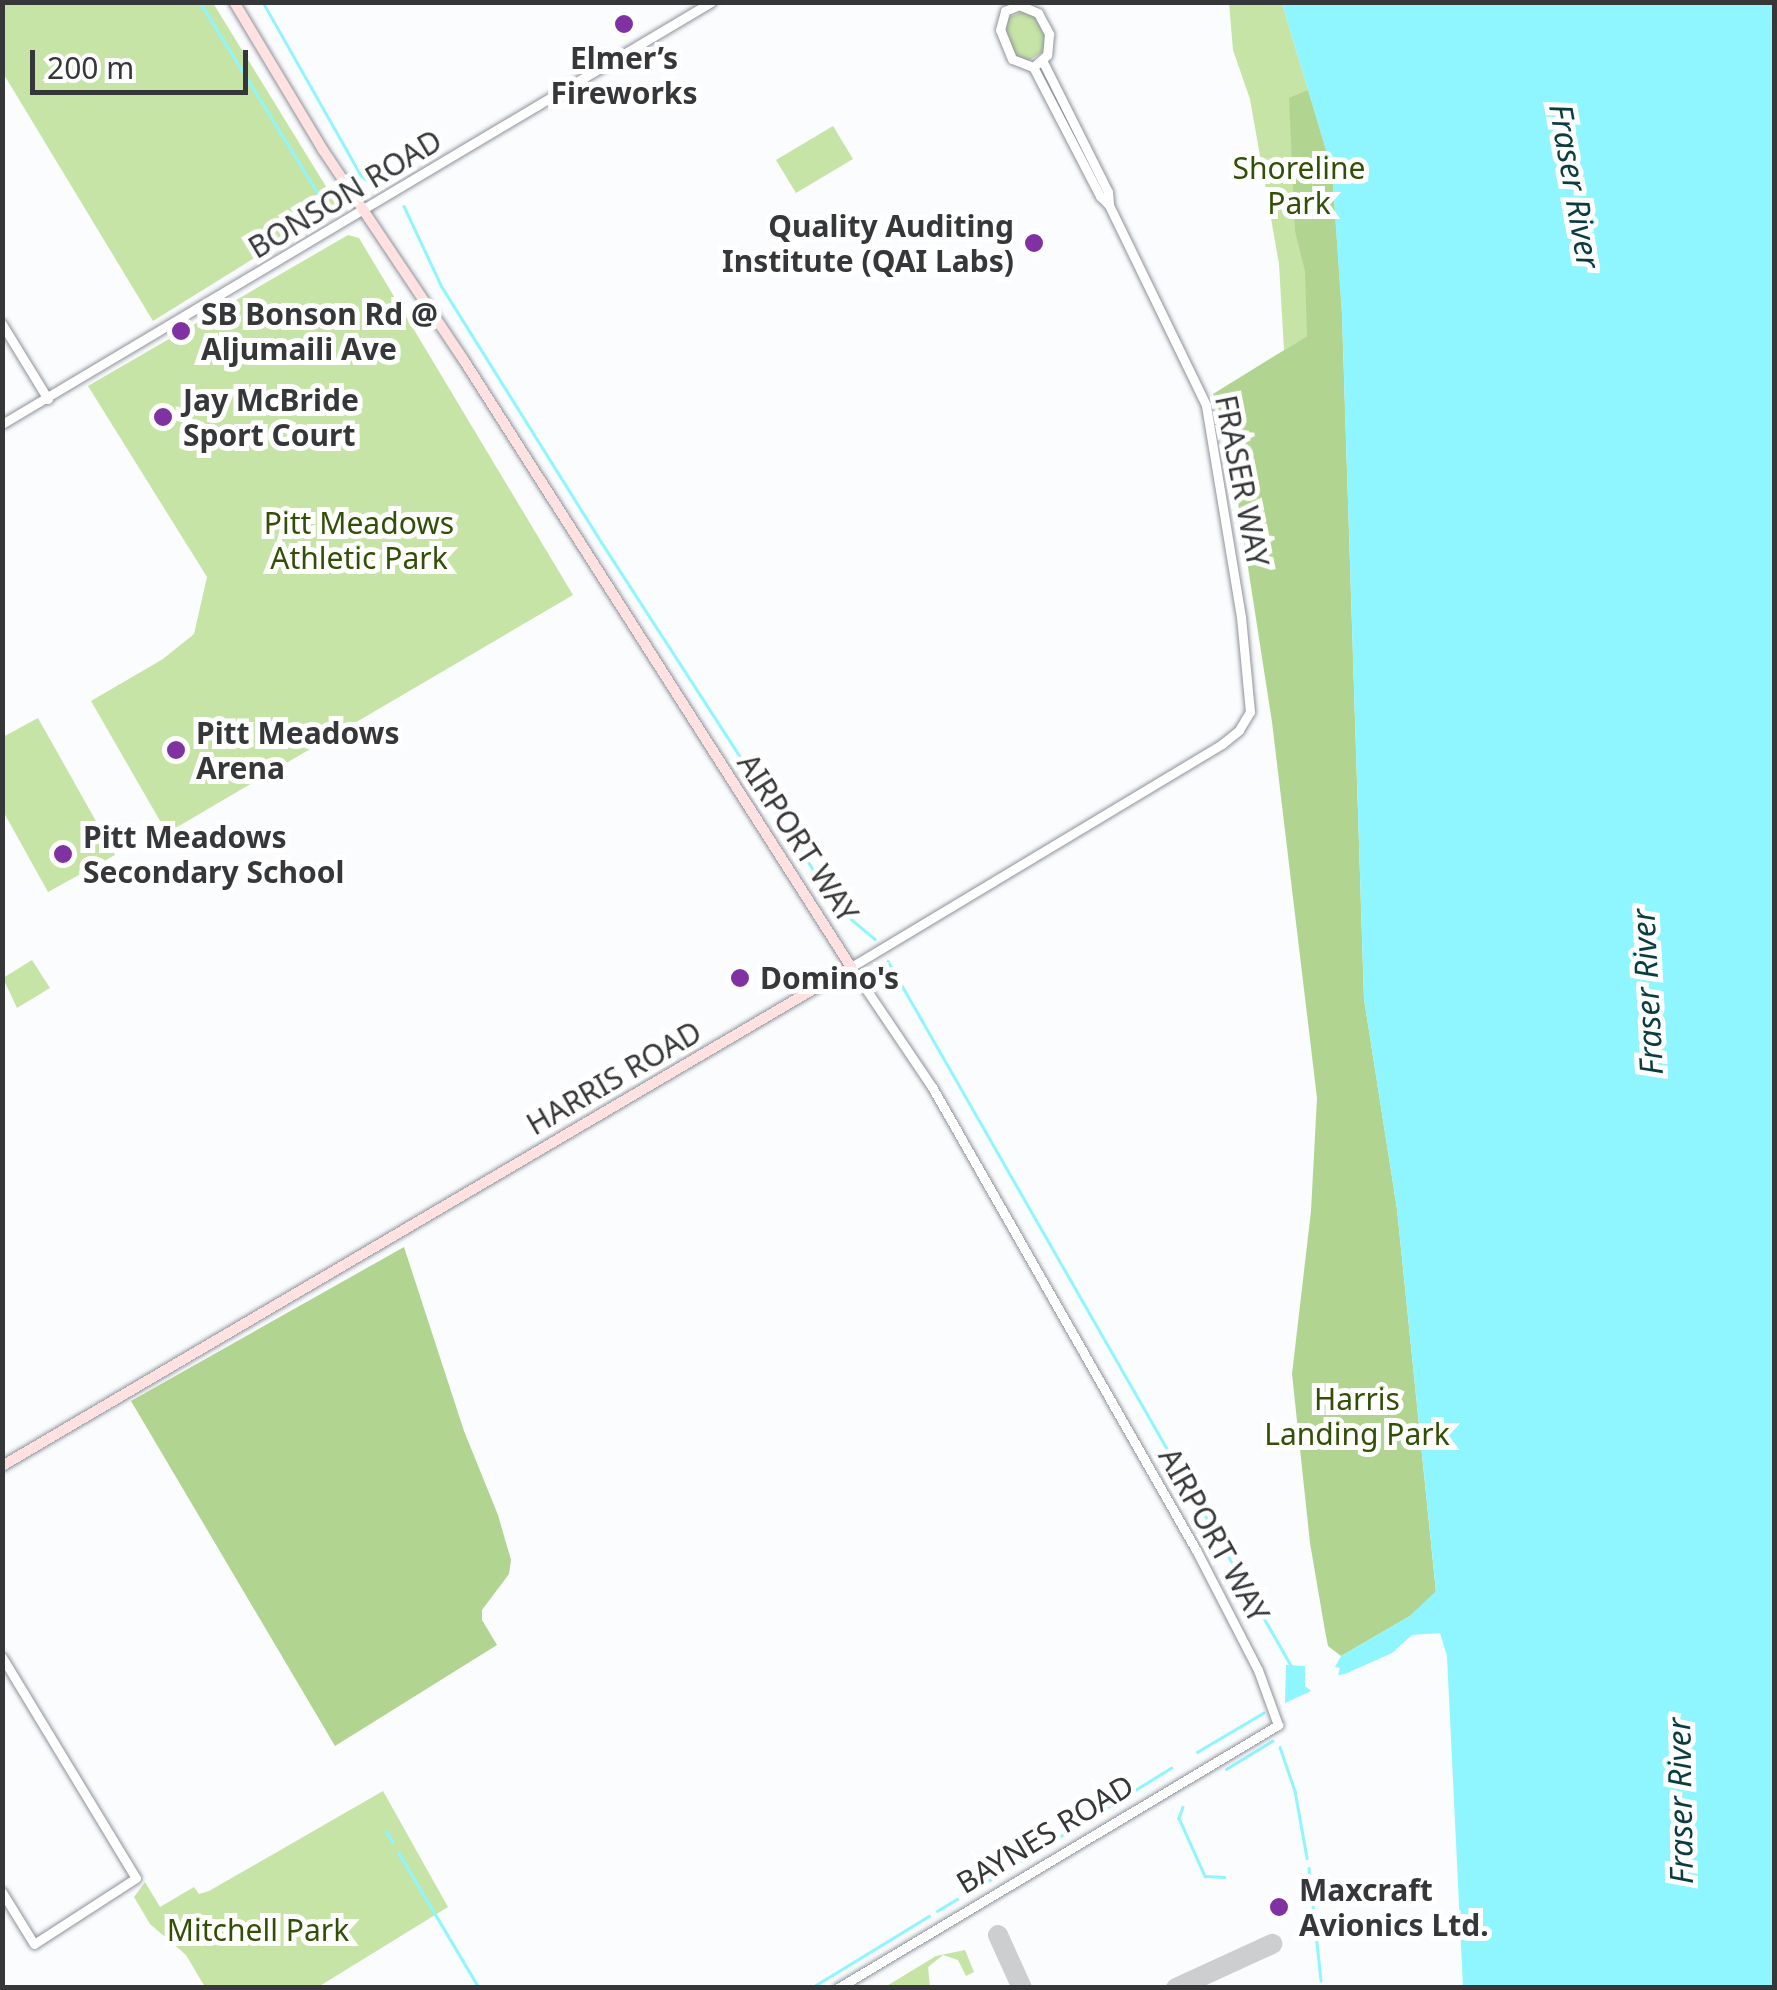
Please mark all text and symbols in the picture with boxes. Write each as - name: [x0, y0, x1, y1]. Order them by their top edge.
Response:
- marker: Elmer’s Fireworks: [613, 13, 635, 35]
- scale bar: [35, 30, 252, 92]
- place label: Elmer’s Fireworks: [550, 40, 698, 110]
- text: 200 m: [47, 47, 134, 88]
- water label: Fraser River: [1542, 101, 1608, 271]
- street label: BONSON ROAD: [242, 122, 448, 266]
- park label: Shoreline Park: [1233, 150, 1365, 220]
- place label: Quality Auditing Institute (QAI Labs): [722, 208, 1014, 278]
- marker: Quality Auditing Institute (QAI Labs): [1023, 232, 1045, 254]
- place label: SB Bonson Rd @ Aljumaili Ave: [201, 296, 438, 366]
- marker: SB Bonson Rd @ Aljumaili Ave: [170, 320, 192, 342]
- place label: Jay McBride Sport Court: [183, 382, 359, 452]
- street label: FRASER WAY: [1208, 392, 1276, 570]
- marker: Jay McBride Sport Court: [152, 406, 174, 428]
- park label: Pitt Meadows Athletic Park: [264, 505, 454, 576]
- place label: Pitt Meadows Arena: [196, 715, 399, 786]
- marker: Pitt Meadows Arena: [165, 739, 187, 761]
- street label: AIRPORT WAY: [730, 747, 866, 929]
- place label: Pitt Meadows Secondary School: [83, 819, 344, 890]
- marker: Pitt Meadows Secondary School: [52, 843, 74, 865]
- water label: Fraser River: [1623, 908, 1671, 1076]
- place label: Domino's: [760, 960, 899, 996]
- marker: Domino's: [729, 967, 751, 989]
- street label: HARRIS ROAD: [520, 1013, 708, 1143]
- park label: Harris Landing Park: [1264, 1381, 1450, 1452]
- street label: AIRPORT WAY: [1151, 1442, 1277, 1628]
- water label: Fraser River: [1659, 1717, 1701, 1885]
- street label: BAYNES ROAD: [950, 1767, 1140, 1901]
- place label: Maxcraft Avionics Ltd.: [1299, 1872, 1489, 1942]
- marker: Maxcraft Avionics Ltd.: [1268, 1896, 1290, 1918]
- park label: Mitchell Park: [167, 1912, 349, 1948]

